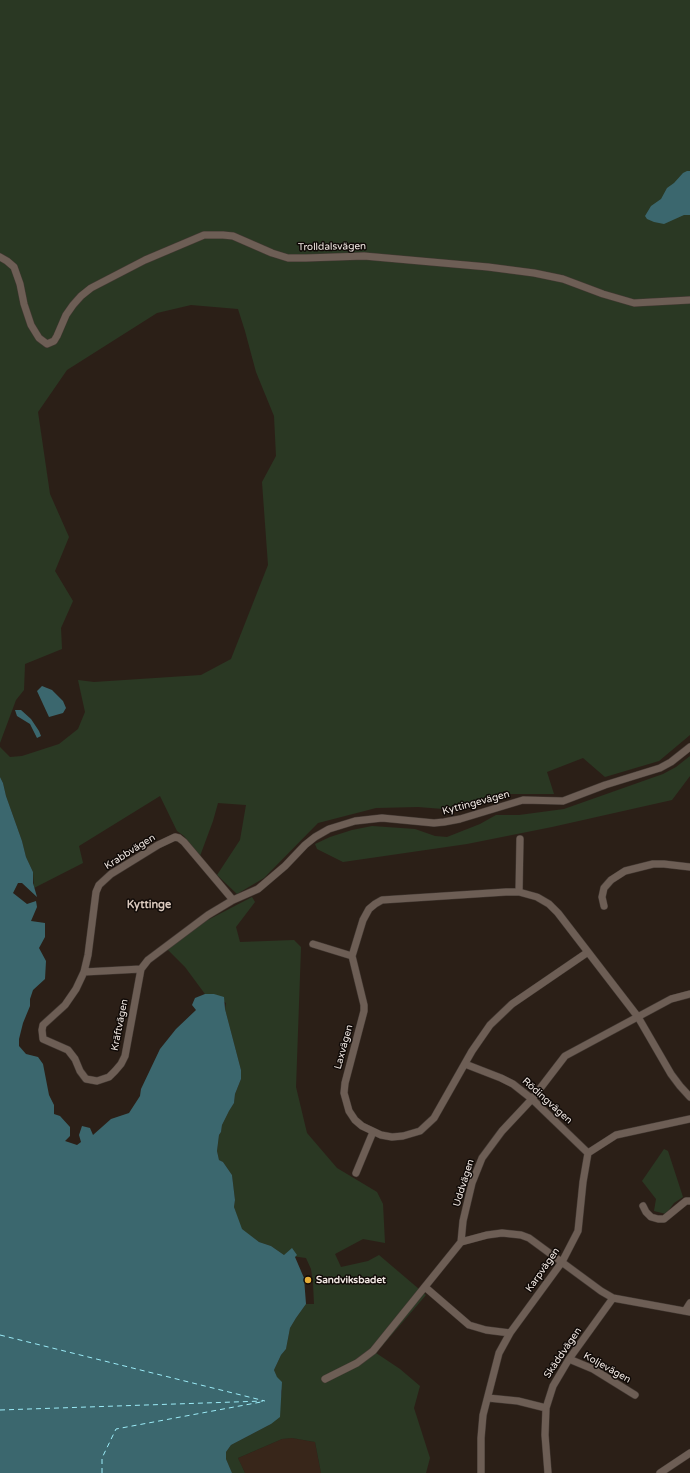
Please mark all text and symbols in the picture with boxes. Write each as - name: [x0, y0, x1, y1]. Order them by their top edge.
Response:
- street label: Trolldalsvägen: [298, 240, 366, 254]
- street label: Kyttingevägen: [441, 788, 511, 818]
- street label: Krabbvägen: [102, 832, 158, 872]
- district label: Kyttinge: [127, 898, 171, 912]
- street label: Kräftvägen: [109, 998, 131, 1052]
- street label: Laxvägen: [332, 1023, 356, 1071]
- street label: Rödingvägen: [519, 1075, 575, 1127]
- street label: Uddvägen: [451, 1158, 477, 1208]
- street label: Karpvägen: [523, 1246, 563, 1294]
- place label: Sandviksbadet: [316, 1274, 386, 1286]
- marker: Sandviksbadet: [303, 1275, 313, 1285]
- street label: Skäddvägen: [542, 1325, 584, 1381]
- street label: Koljevägen: [581, 1350, 633, 1386]

